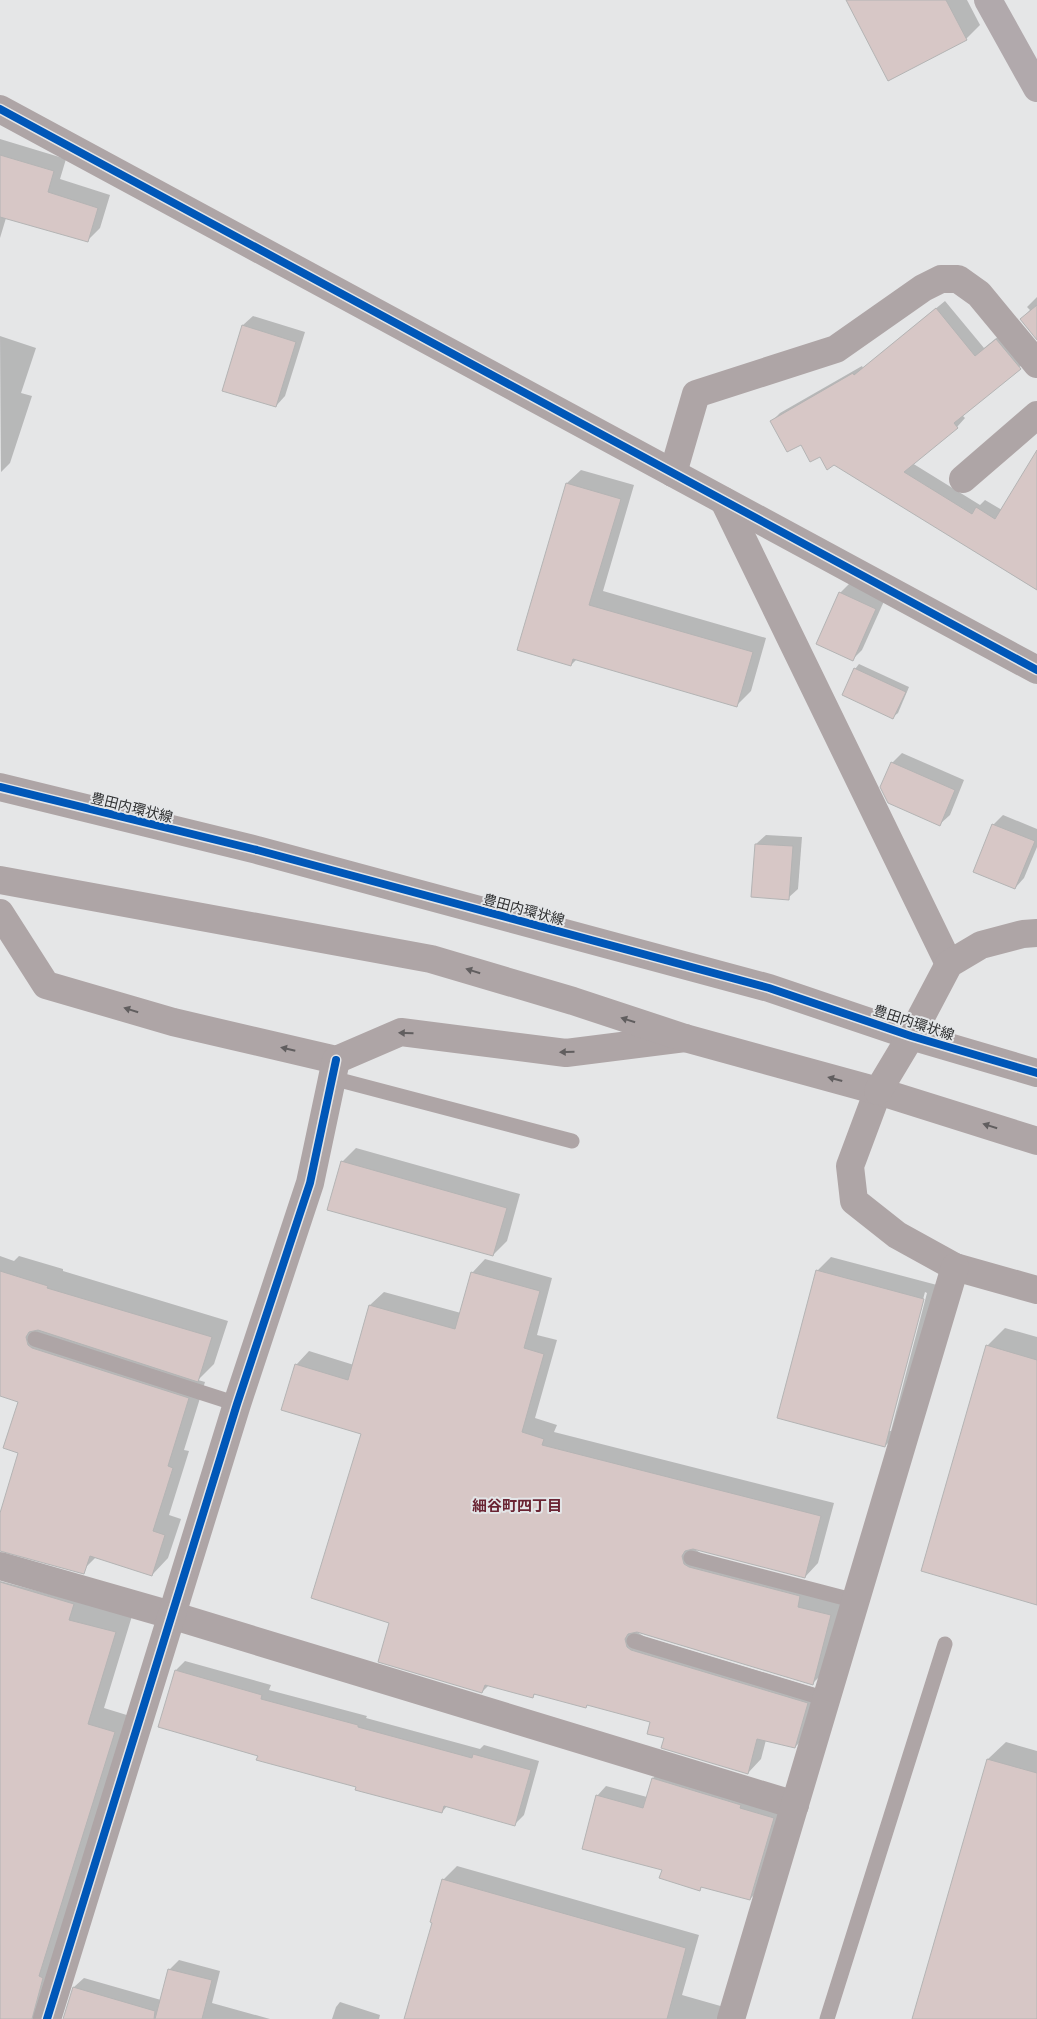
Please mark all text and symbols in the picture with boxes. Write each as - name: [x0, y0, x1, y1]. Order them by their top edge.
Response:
- street label: 豊田内環状線: [89, 788, 175, 826]
- street label: 豊田内環状線: [481, 889, 567, 929]
- one-way arrow: [466, 967, 481, 975]
- street label: 豊田内環状線: [871, 1000, 957, 1044]
- one-way arrow: [123, 1005, 138, 1013]
- one-way arrow: [621, 1015, 636, 1023]
- one-way arrow: [397, 1029, 413, 1037]
- one-way arrow: [281, 1045, 296, 1053]
- one-way arrow: [558, 1048, 574, 1056]
- one-way arrow: [827, 1075, 842, 1083]
- one-way arrow: [983, 1122, 998, 1129]
- district label: 細谷町四丁目: [472, 1495, 562, 1516]

